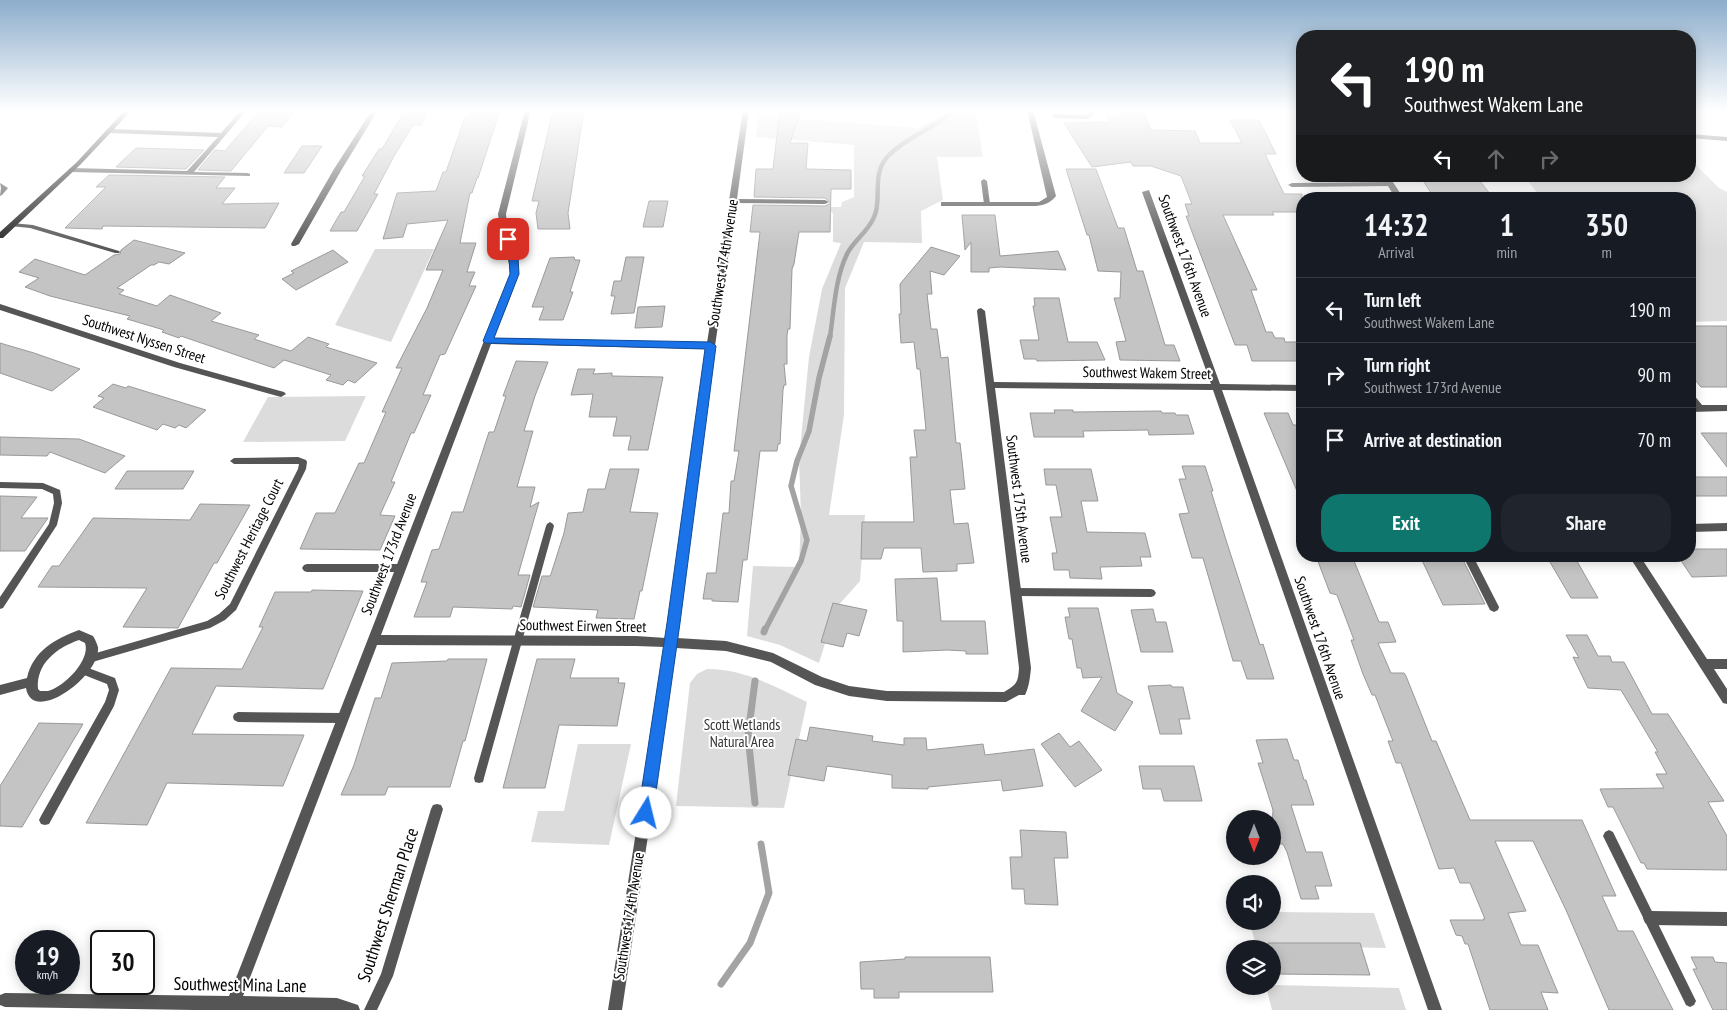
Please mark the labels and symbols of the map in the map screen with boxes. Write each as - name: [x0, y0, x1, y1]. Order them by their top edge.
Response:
- street label: Southwest 176th Avenue: [1154, 192, 1216, 320]
- street label: Southwest 174th Avenue: [703, 198, 742, 328]
- pin: [487, 218, 529, 260]
- street label: Southwest Nyssen Street: [80, 310, 208, 367]
- street label: Southwest Wakem Street: [1083, 362, 1211, 383]
- street label: Southwest 175th Avenue: [1002, 434, 1037, 564]
- street label: Southwest Heritage Court: [210, 475, 287, 602]
- street label: Southwest 173rd Avenue: [357, 490, 421, 617]
- street label: Southwest 176th Avenue: [1290, 574, 1350, 702]
- street label: Southwest Eirwen Street: [519, 615, 647, 636]
- park label: Scott Wetlands Natural Area: [704, 715, 780, 751]
- position arrow: [619, 786, 671, 838]
- north arrow: [1226, 810, 1281, 865]
- street label: Southwest Sherman Place: [352, 825, 423, 985]
- street label: Southwest 174th Avenue: [609, 851, 648, 981]
- speed limit sign: 30: [90, 930, 155, 995]
- street label: Southwest Mina Lane: [173, 972, 307, 997]

